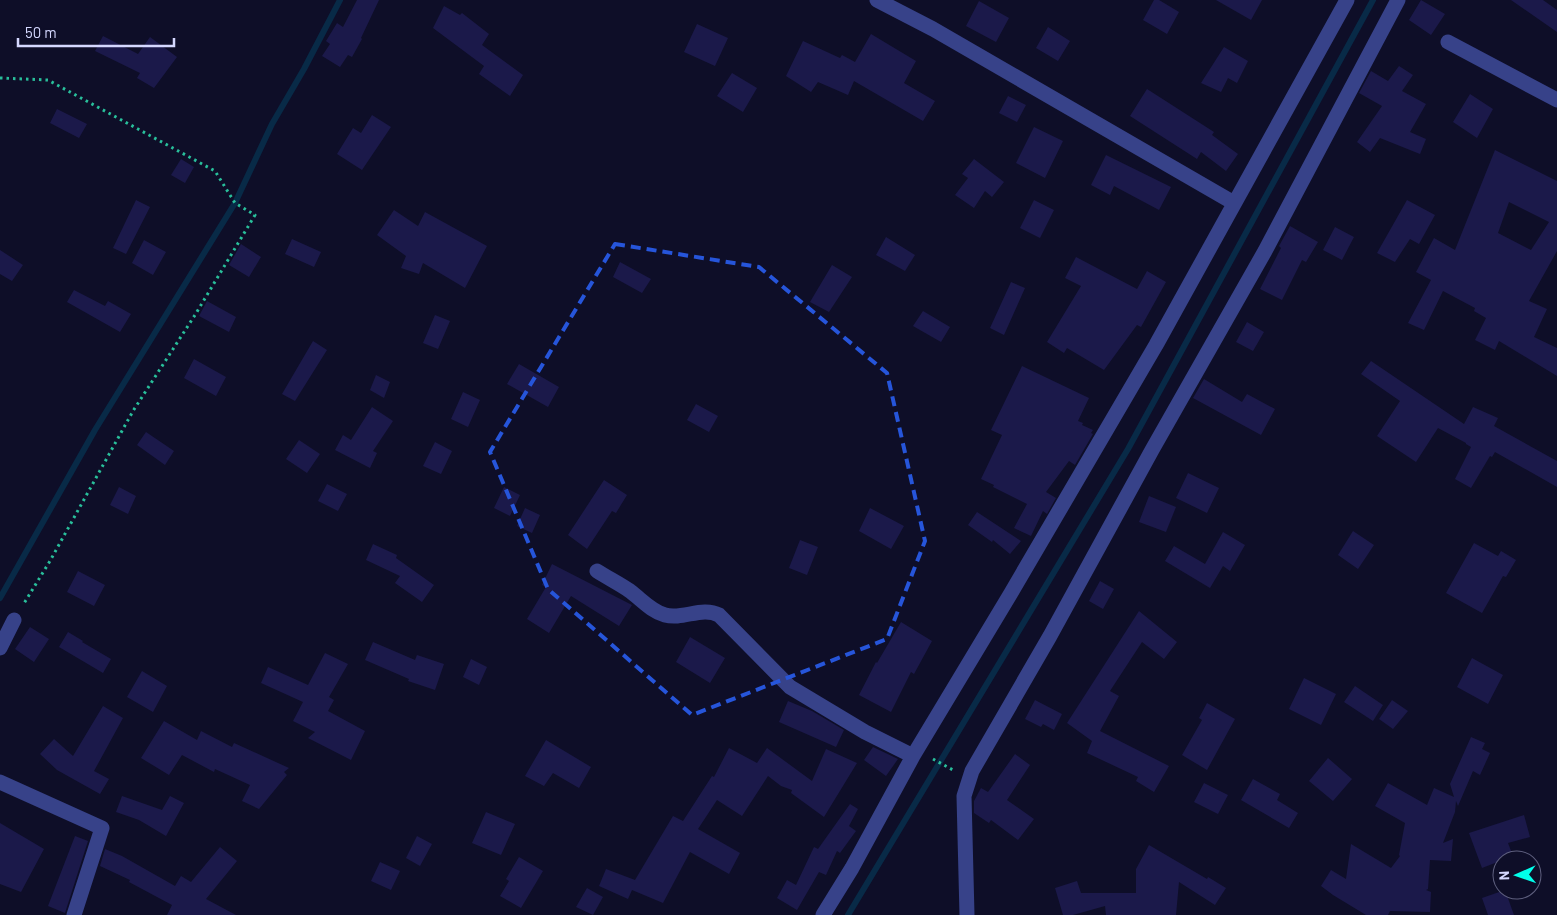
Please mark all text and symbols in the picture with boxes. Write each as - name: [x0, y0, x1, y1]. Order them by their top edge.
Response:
- scale bar: [18, 15, 174, 47]
- text: 50 m: [25, 23, 57, 41]
- north arrow: [1492, 850, 1542, 900]
- text: N: [1495, 871, 1512, 880]

